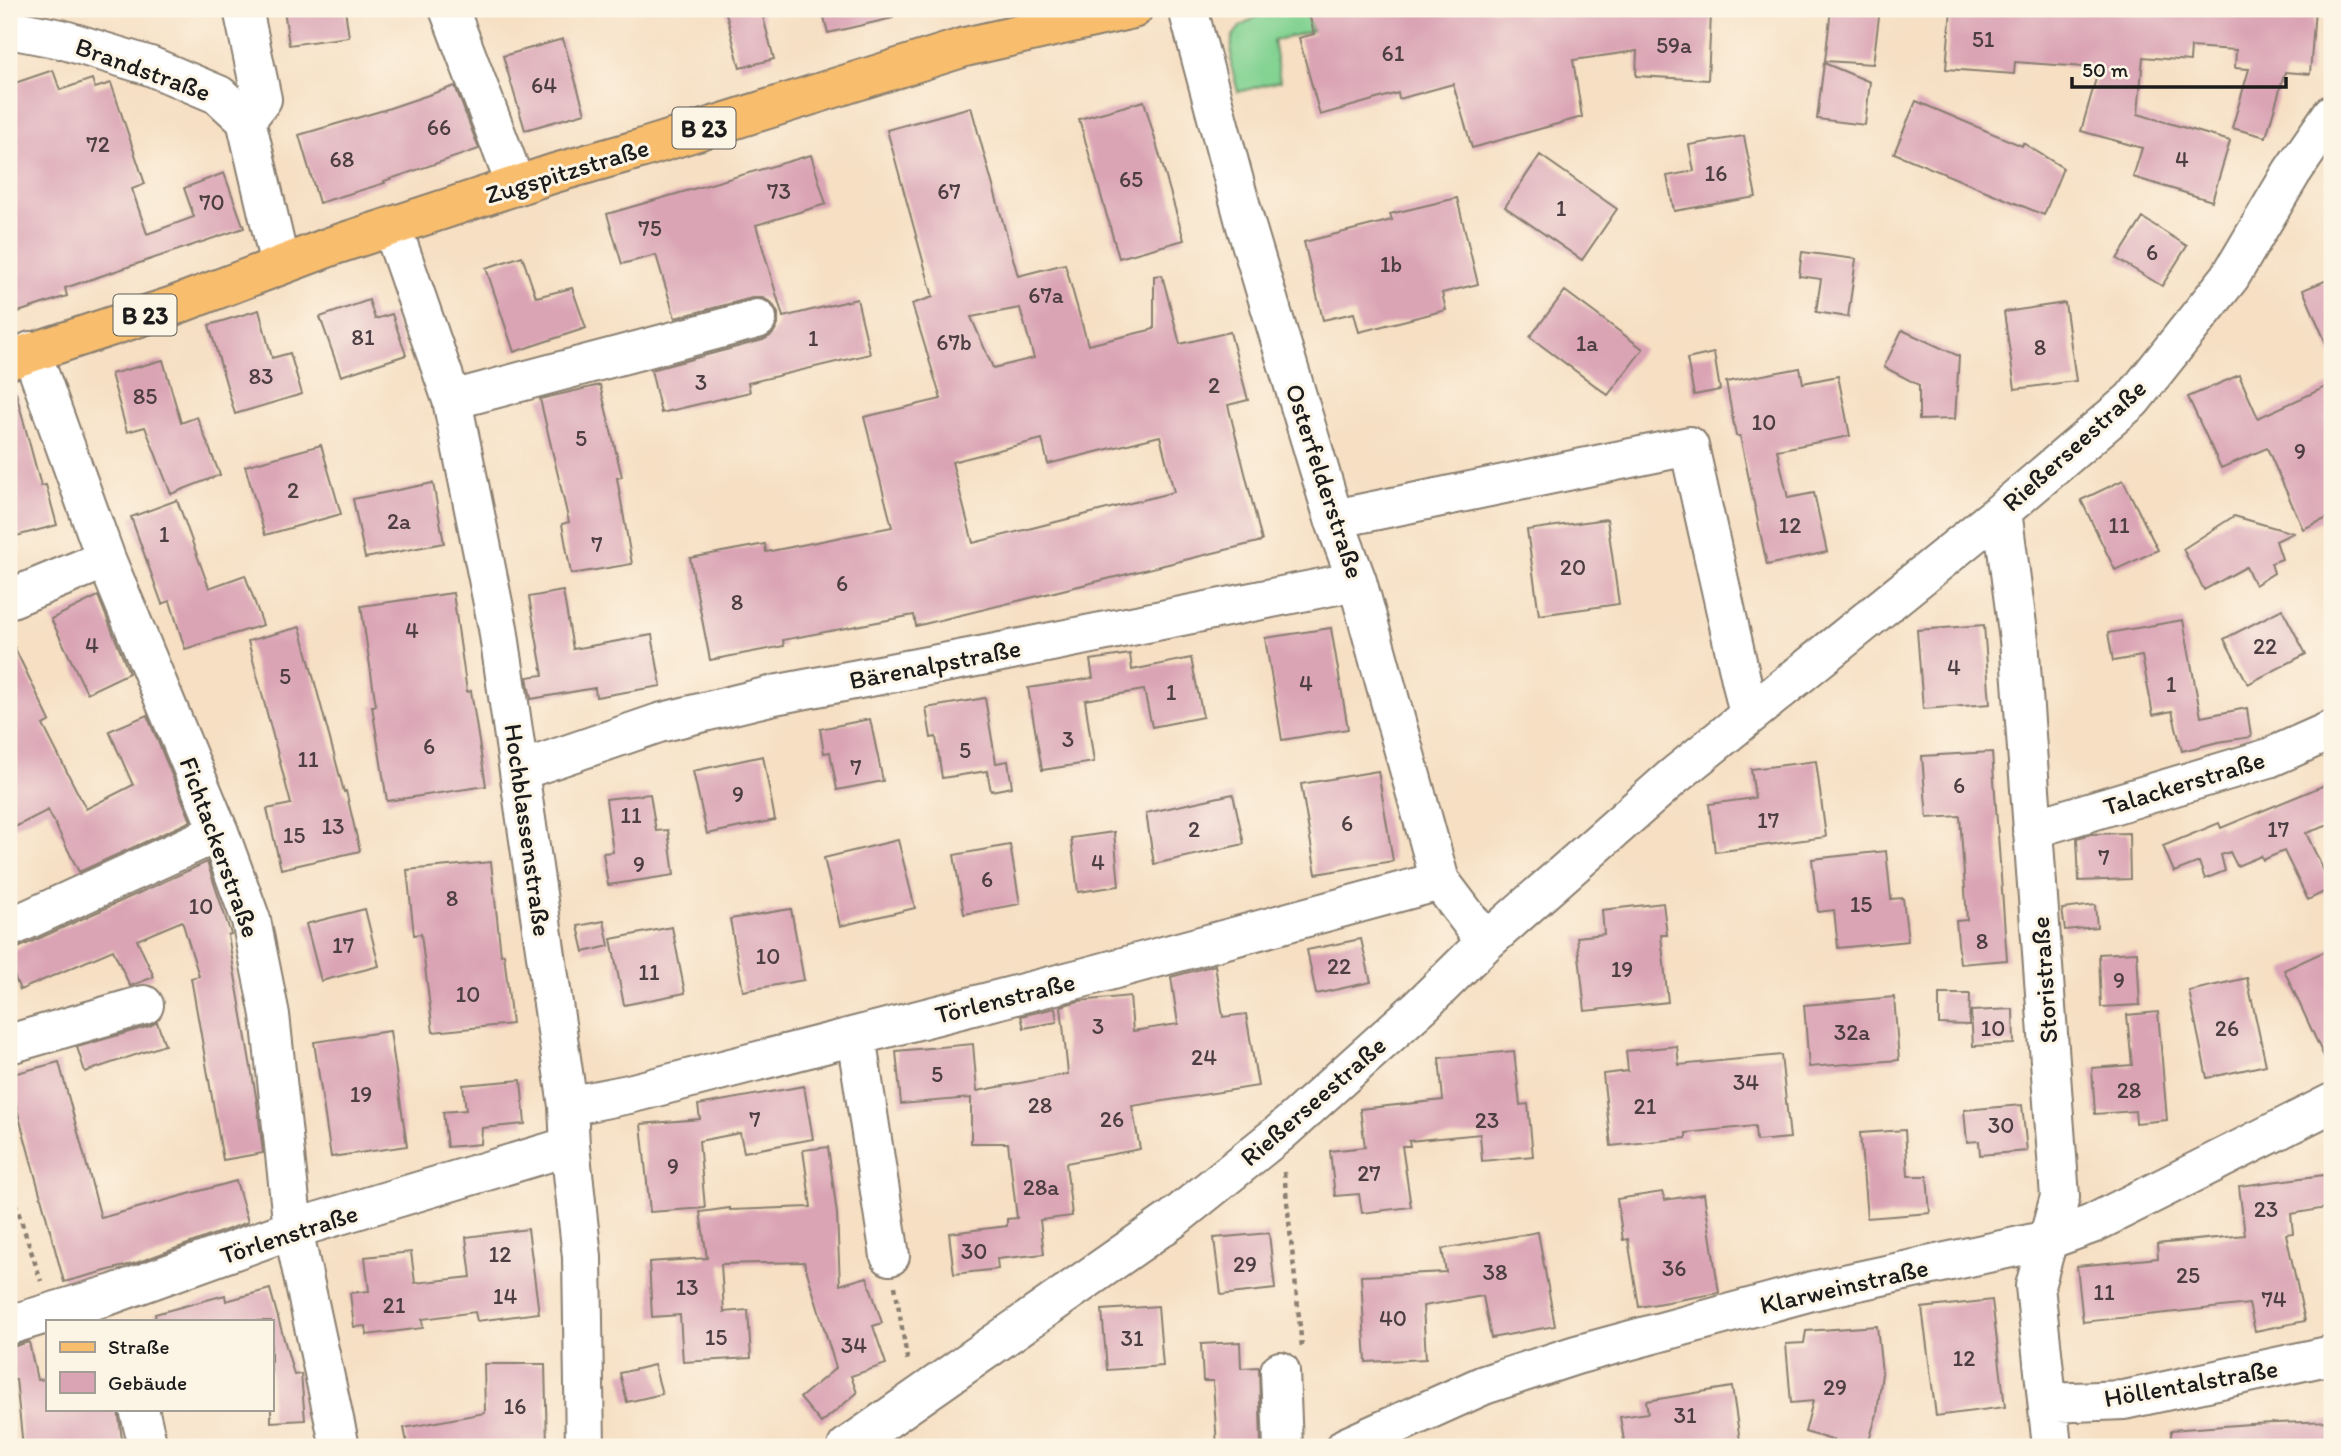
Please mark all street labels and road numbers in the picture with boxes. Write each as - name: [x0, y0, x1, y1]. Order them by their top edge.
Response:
- street label: Brandstraße: [71, 30, 215, 108]
- road number: B 23: [672, 107, 736, 148]
- street label: Zugspitzstraße: [481, 131, 653, 211]
- road number: B 23: [114, 294, 176, 336]
- street label: Rießerseestraße: [1995, 372, 2153, 518]
- street label: Osterfelderstraße: [1278, 380, 1372, 582]
- street label: Bärenalpstraße: [846, 632, 1024, 696]
- street label: Hochblassenstraße: [497, 722, 559, 938]
- street label: Talackerstraße: [2099, 743, 2269, 823]
- street label: Fichtackerstraße: [173, 752, 267, 942]
- street label: Storistraße: [2024, 915, 2064, 1045]
- street label: Törlenstraße: [932, 965, 1078, 1031]
- street label: Rießerseestraße: [1233, 1029, 1393, 1173]
- street label: Törlenstraße: [216, 1197, 362, 1271]
- street label: Klarweinstraße: [1757, 1251, 1931, 1321]
- street label: Höllentalstraße: [2101, 1352, 2281, 1414]

